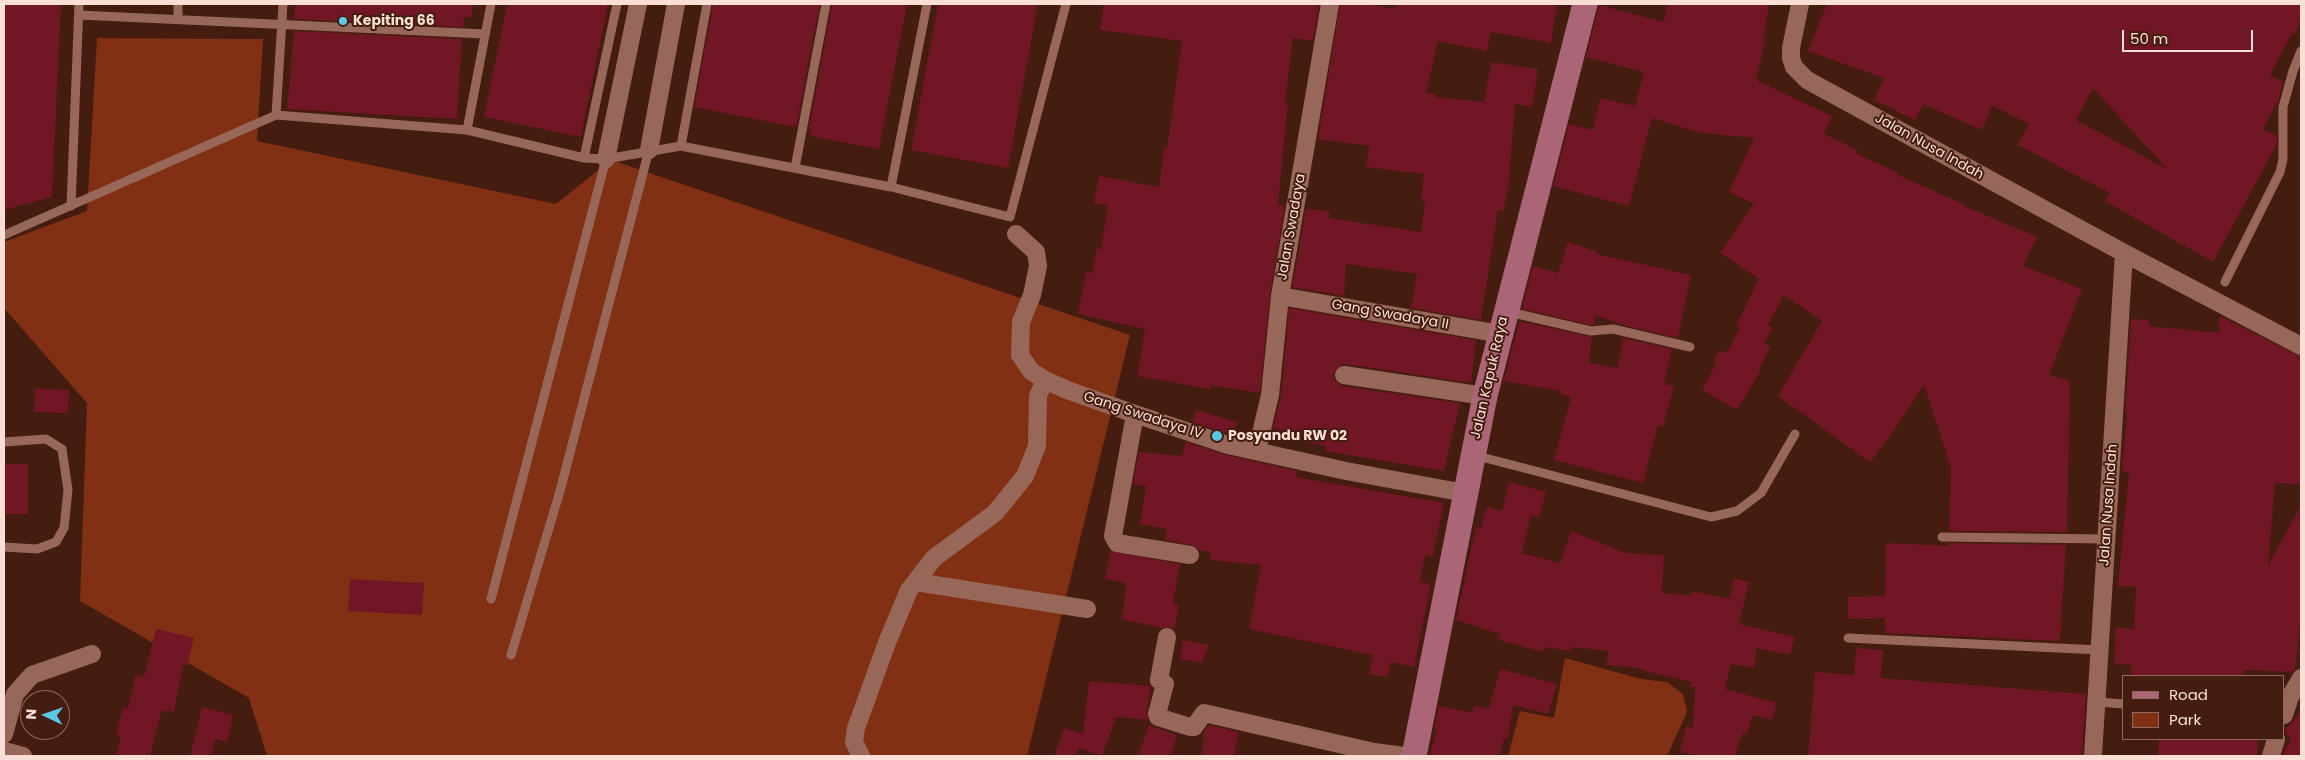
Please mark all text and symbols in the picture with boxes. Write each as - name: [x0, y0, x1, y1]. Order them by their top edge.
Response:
- place label: Kepiting 66: [353, 13, 435, 29]
- marker: Kepiting 66: [337, 15, 349, 27]
- scale bar: [2125, 20, 2256, 52]
- text: 50 m: [2130, 28, 2168, 49]
- street label: Jalan Nusa Indah: [1872, 110, 1986, 184]
- street label: Jalan Swadaya: [1274, 172, 1310, 282]
- street label: Gang Swadaya II: [1330, 296, 1450, 334]
- street label: Jalan Kapuk Raya: [1468, 315, 1512, 441]
- street label: Gang Swadaya IV: [1081, 389, 1205, 443]
- place label: Posyandu RW 02: [1228, 428, 1347, 444]
- marker: Posyandu RW 02: [1210, 429, 1224, 443]
- street label: Jalan Nusa Indah: [2096, 444, 2122, 566]
- legend: [2122, 675, 2285, 740]
- text: Road: [2169, 684, 2208, 705]
- north arrow: [20, 690, 70, 740]
- text: N: [21, 708, 41, 720]
- text: Park: [2169, 709, 2201, 730]

